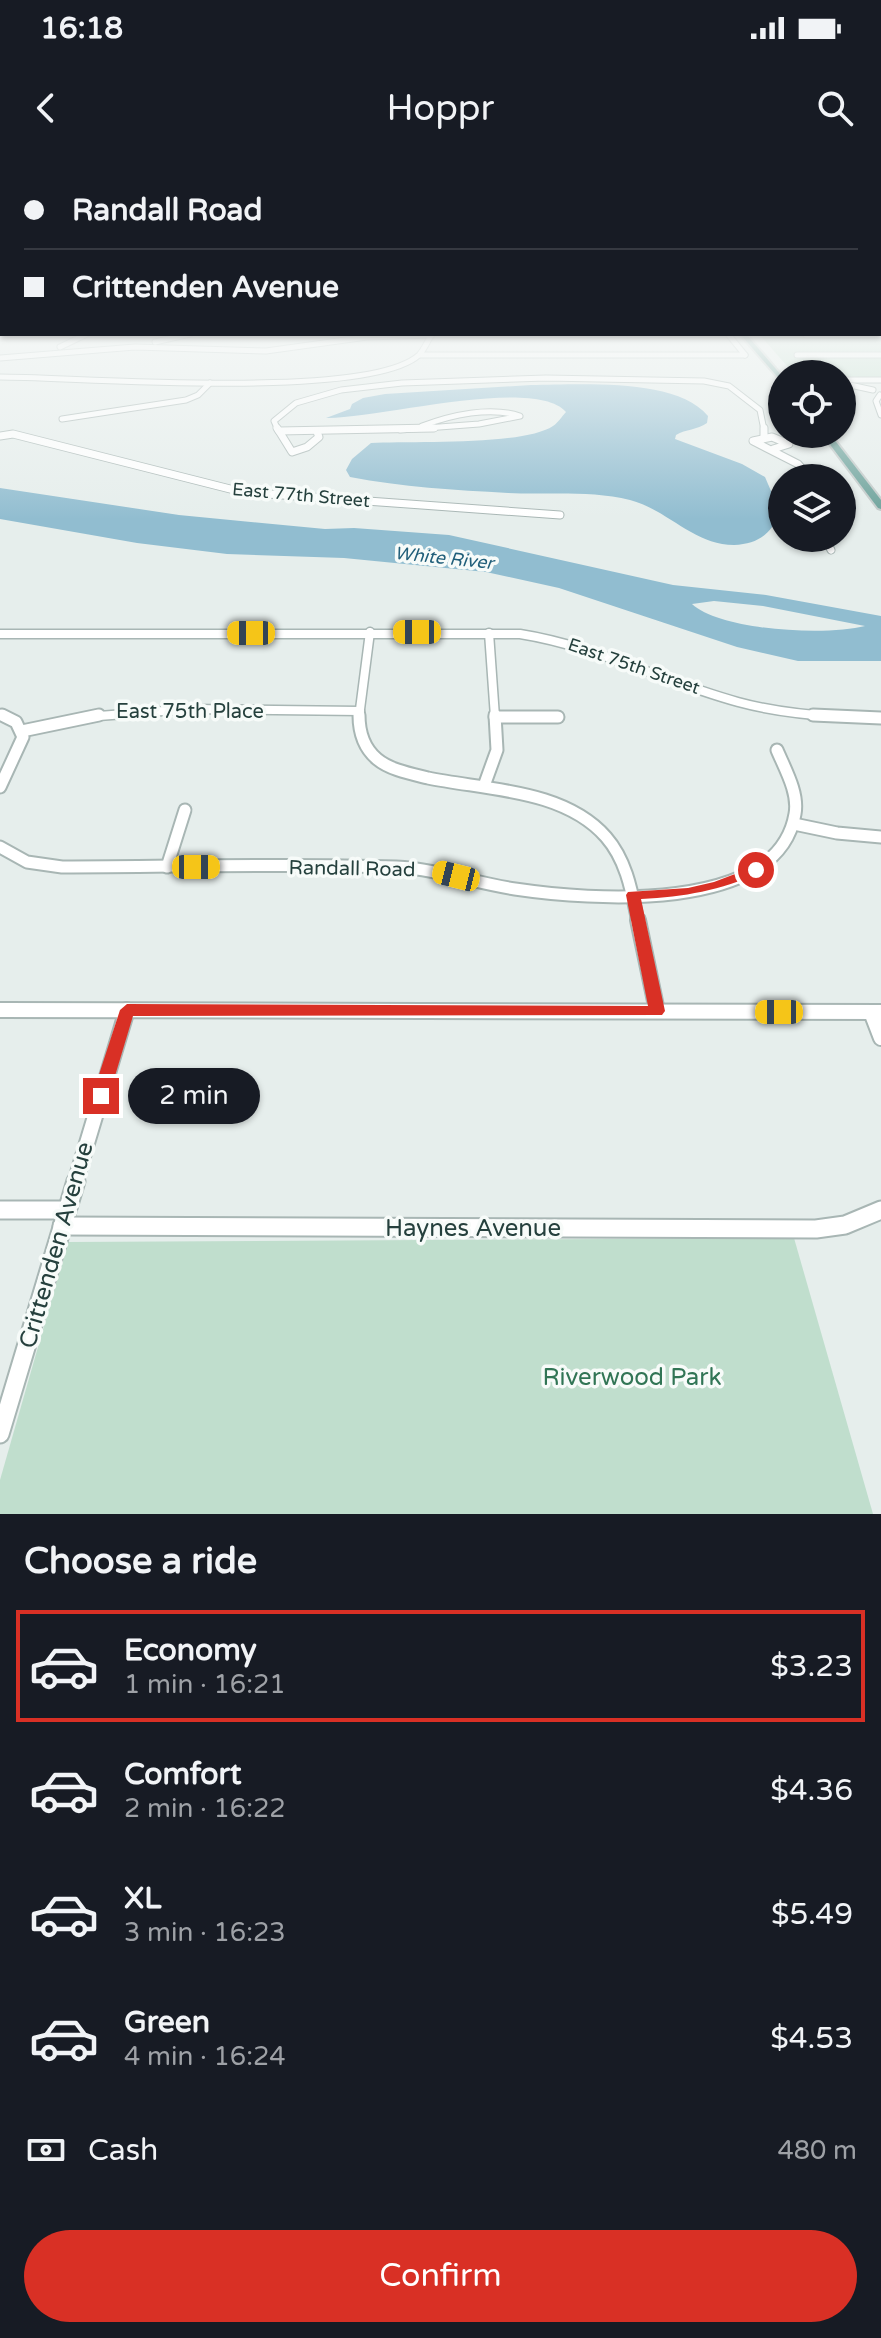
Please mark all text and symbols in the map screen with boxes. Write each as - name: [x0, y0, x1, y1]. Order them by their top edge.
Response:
- text: 16:18: [40, 10, 123, 47]
- icon: back: [24, 86, 68, 130]
- icon: search: [813, 86, 857, 130]
- text: Hoppr: [387, 87, 494, 130]
- text: Randall Road: [72, 192, 262, 229]
- text: Crittenden Avenue: [72, 269, 339, 306]
- map controls: [768, 360, 856, 552]
- button: locate: [768, 360, 856, 448]
- button: layers: [768, 464, 856, 552]
- street label: East 77th Street: [231, 478, 371, 512]
- water label: White River: [394, 542, 496, 574]
- car: [393, 620, 441, 644]
- car: [227, 621, 275, 645]
- street label: East 75th Street: [565, 633, 703, 699]
- street label: East 75th Place: [116, 700, 264, 724]
- route start: [738, 852, 774, 888]
- car: [172, 855, 220, 879]
- street label: Randall Road: [288, 856, 416, 882]
- car: [430, 859, 482, 893]
- car: [755, 1000, 803, 1024]
- callout: 2 min: [129, 1068, 261, 1124]
- route end: [83, 1078, 119, 1114]
- text: 2 min: [159, 1080, 229, 1111]
- street label: Crittenden Avenue: [13, 1139, 100, 1352]
- street label: Haynes Avenue: [385, 1214, 561, 1243]
- park label: Riverwood Park: [542, 1363, 722, 1392]
- text: Choose a ride: [24, 1540, 257, 1583]
- icon: car: [28, 1630, 100, 1702]
- text: Economy: [124, 1632, 257, 1669]
- text: $3.23: [770, 1648, 853, 1685]
- text: 1 min · 16:21: [124, 1669, 286, 1700]
- icon: car: [28, 1754, 100, 1826]
- text: Comfort: [124, 1756, 242, 1793]
- text: $4.36: [770, 1772, 853, 1809]
- text: 2 min · 16:22: [124, 1793, 286, 1824]
- icon: car: [28, 1878, 100, 1950]
- text: XL: [124, 1880, 161, 1917]
- text: $5.49: [771, 1896, 853, 1933]
- text: 3 min · 16:23: [124, 1917, 286, 1948]
- icon: car: [28, 2002, 100, 2074]
- text: Green: [124, 2004, 210, 2041]
- text: $4.53: [770, 2020, 853, 2057]
- text: 4 min · 16:24: [124, 2041, 286, 2072]
- icon: cash: [24, 2128, 68, 2172]
- text: Cash: [88, 2132, 158, 2169]
- text: 480 m: [777, 2135, 857, 2166]
- button: Confirm: [24, 2230, 857, 2322]

